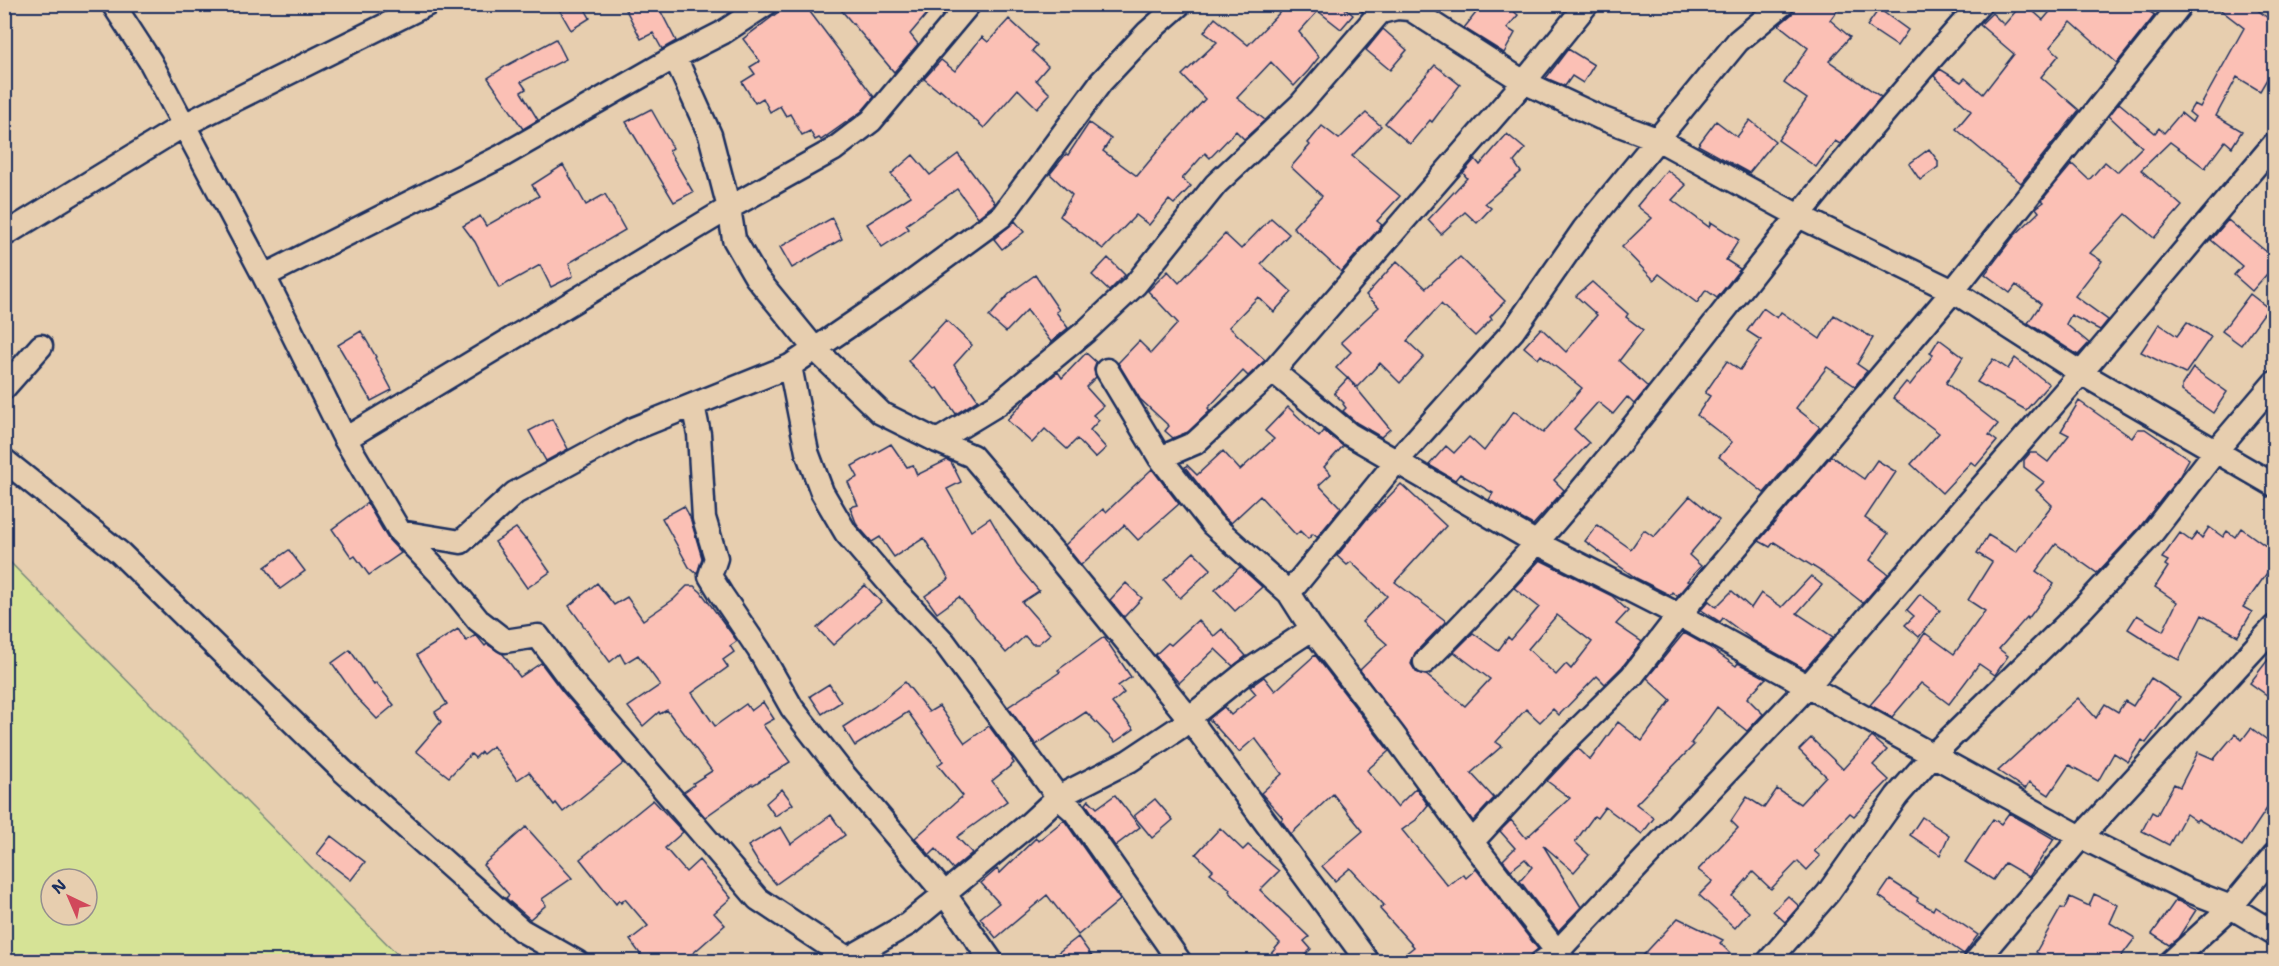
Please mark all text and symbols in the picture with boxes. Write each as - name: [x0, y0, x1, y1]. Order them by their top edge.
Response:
- north arrow: [39, 867, 99, 927]
- text: N: [47, 875, 71, 899]

